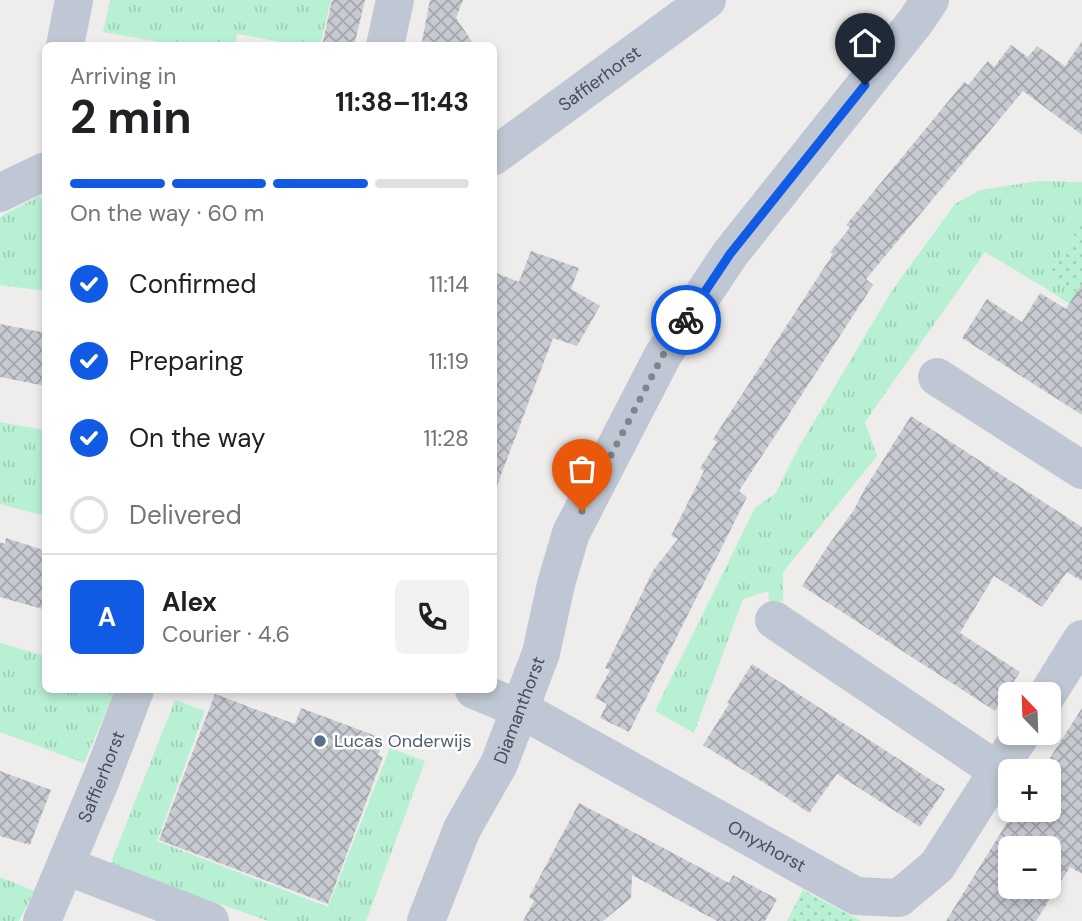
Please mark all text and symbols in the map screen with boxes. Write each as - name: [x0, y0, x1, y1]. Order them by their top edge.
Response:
- pin: [835, 13, 895, 85]
- icon: home: [846, 24, 884, 62]
- street label: Saffierhorst: [554, 40, 646, 117]
- text: Arriving in: [70, 61, 176, 91]
- text: 11:38–11:43: [335, 85, 469, 119]
- text: 2 min: [70, 87, 192, 147]
- text: On the way · 60 m: [70, 198, 264, 228]
- icon: check: [70, 265, 108, 303]
- text: Confirmed: [129, 267, 256, 301]
- text: 11:14: [429, 269, 469, 299]
- courier: [651, 285, 721, 355]
- icon: bike: [667, 301, 705, 339]
- icon: check: [70, 342, 108, 380]
- text: Preparing: [129, 344, 244, 378]
- text: 11:19: [428, 346, 469, 376]
- icon: check: [70, 419, 108, 457]
- text: On the way: [129, 421, 265, 455]
- text: 11:28: [423, 423, 469, 453]
- pin: [552, 439, 612, 511]
- icon: bag: [563, 450, 601, 488]
- text: Delivered: [129, 498, 242, 532]
- button: phone: [395, 580, 469, 654]
- text: Alex: [162, 585, 217, 619]
- text: A: [98, 600, 116, 634]
- text: Courier · 4.6: [162, 619, 290, 649]
- street label: Diamanthorst: [488, 653, 551, 767]
- north arrow: [998, 682, 1060, 746]
- map controls: [998, 682, 1061, 899]
- street label: Saffierhorst: [72, 727, 130, 826]
- place label: Lucas Onderwijs: [334, 729, 472, 753]
- marker: Lucas Onderwijs: [312, 733, 328, 749]
- button: +: [998, 759, 1061, 822]
- street label: Onyxhorst: [723, 815, 810, 878]
- button: −: [998, 836, 1061, 899]

